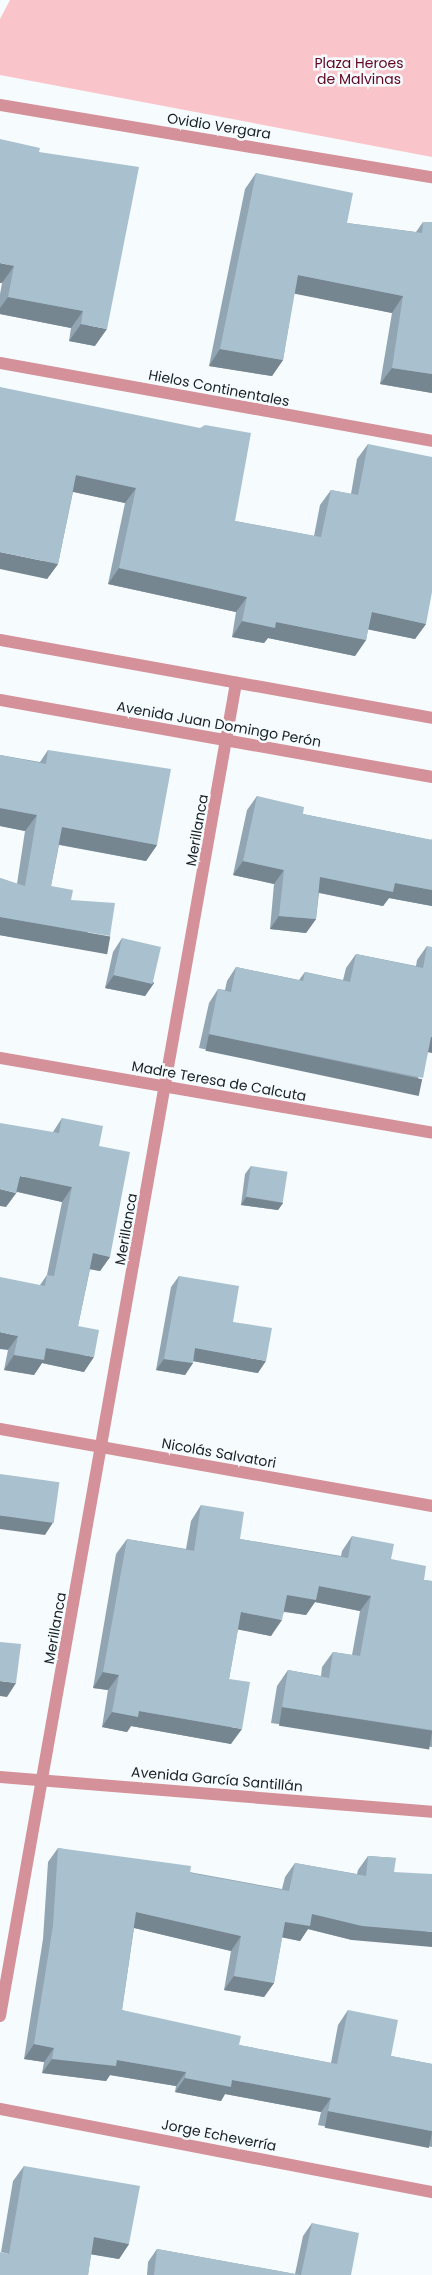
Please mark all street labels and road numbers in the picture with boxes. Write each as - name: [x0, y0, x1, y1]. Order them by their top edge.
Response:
- street label: Ovidio Vergara: [166, 109, 272, 143]
- street label: Hielos Continentales: [147, 366, 291, 410]
- street label: Avenida Juan Domingo Perón: [115, 698, 323, 750]
- street label: Merillanca: [182, 793, 212, 867]
- street label: Madre Teresa de Calcuta: [130, 1057, 308, 1105]
- street label: Merillanca: [111, 1192, 141, 1266]
- street label: Nicolás Salvatori: [160, 1435, 278, 1471]
- street label: Merillanca: [40, 1591, 70, 1665]
- street label: Avenida García Santillán: [130, 1763, 304, 1795]
- street label: Jorge Echeverría: [160, 2116, 278, 2154]

